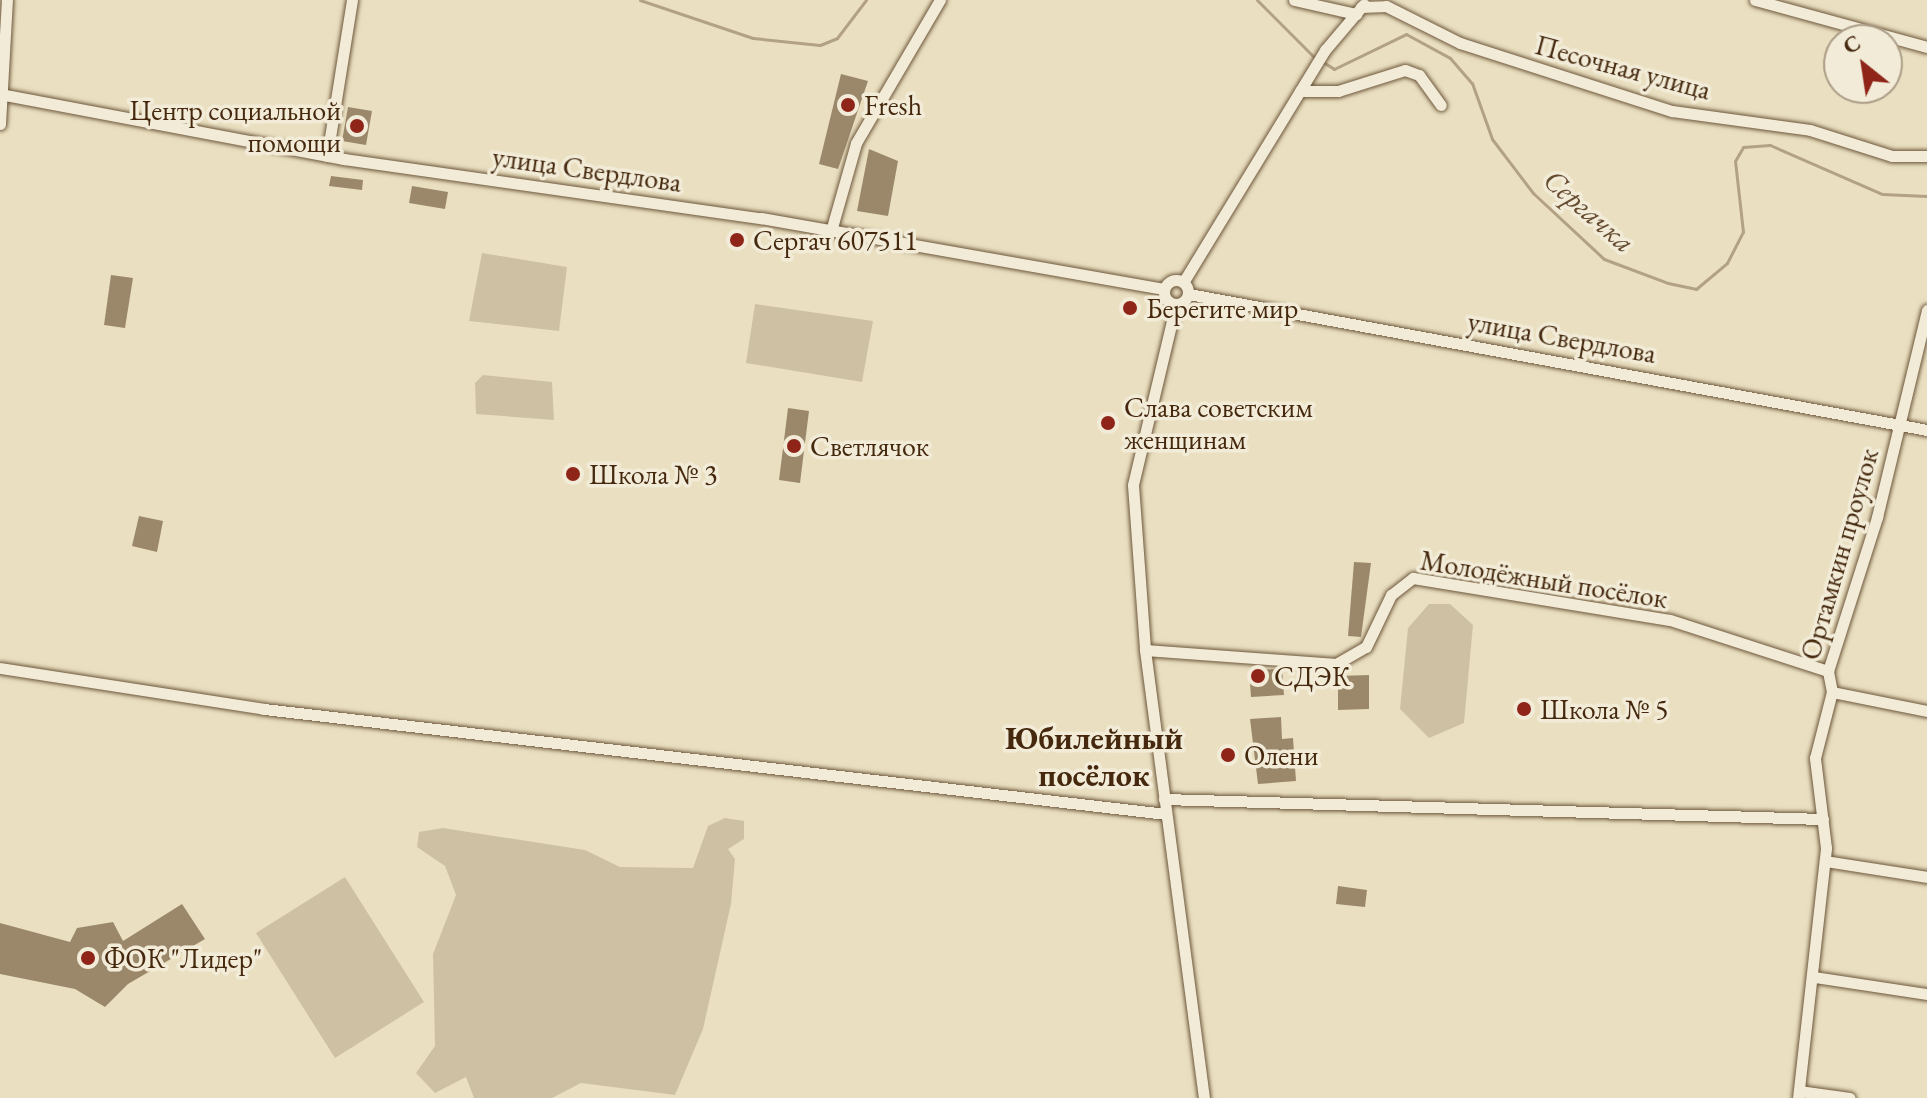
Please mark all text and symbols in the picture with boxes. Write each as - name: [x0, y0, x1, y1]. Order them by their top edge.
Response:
- north arrow: [1823, 24, 1903, 104]
- street label: Песочная улица: [1532, 27, 1714, 107]
- text: С: [1838, 28, 1866, 61]
- place label: Fresh: [864, 88, 922, 122]
- place label: Центр социальной помощи: [129, 93, 341, 159]
- marker: Fresh: [839, 96, 857, 114]
- marker: Центр социальной помощи: [348, 117, 366, 135]
- street label: улица Свердлова: [490, 139, 684, 199]
- water label: Сергачка: [1536, 162, 1642, 260]
- place label: Сергач 607511: [753, 223, 918, 257]
- marker: Сергач 607511: [728, 231, 746, 249]
- place label: Берегите мир: [1146, 291, 1298, 325]
- marker: Берегите мир: [1121, 299, 1139, 317]
- street label: улица Свердлова: [1465, 304, 1659, 370]
- place label: Слава советским женщинам: [1124, 390, 1313, 456]
- marker: Слава советским женщинам: [1099, 414, 1117, 432]
- place label: Светлячок: [810, 429, 929, 463]
- marker: Светлячок: [785, 437, 803, 455]
- street label: Ортамкин проулок: [1793, 444, 1885, 664]
- place label: Школа № 3: [589, 457, 717, 491]
- marker: Школа № 3: [564, 465, 582, 483]
- street label: Молодёжный посёлок: [1418, 543, 1670, 615]
- place label: СДЭК: [1274, 659, 1350, 693]
- marker: СДЭК: [1249, 667, 1267, 685]
- place label: Школа № 5: [1540, 692, 1668, 726]
- marker: Школа № 5: [1515, 700, 1533, 718]
- district label: Юбилейный посёлок: [1005, 720, 1183, 795]
- place label: Олени: [1244, 738, 1318, 772]
- marker: Олени: [1219, 746, 1237, 764]
- place label: ФОК "Лидер": [104, 941, 262, 975]
- marker: ФОК "Лидер": [79, 949, 97, 967]

